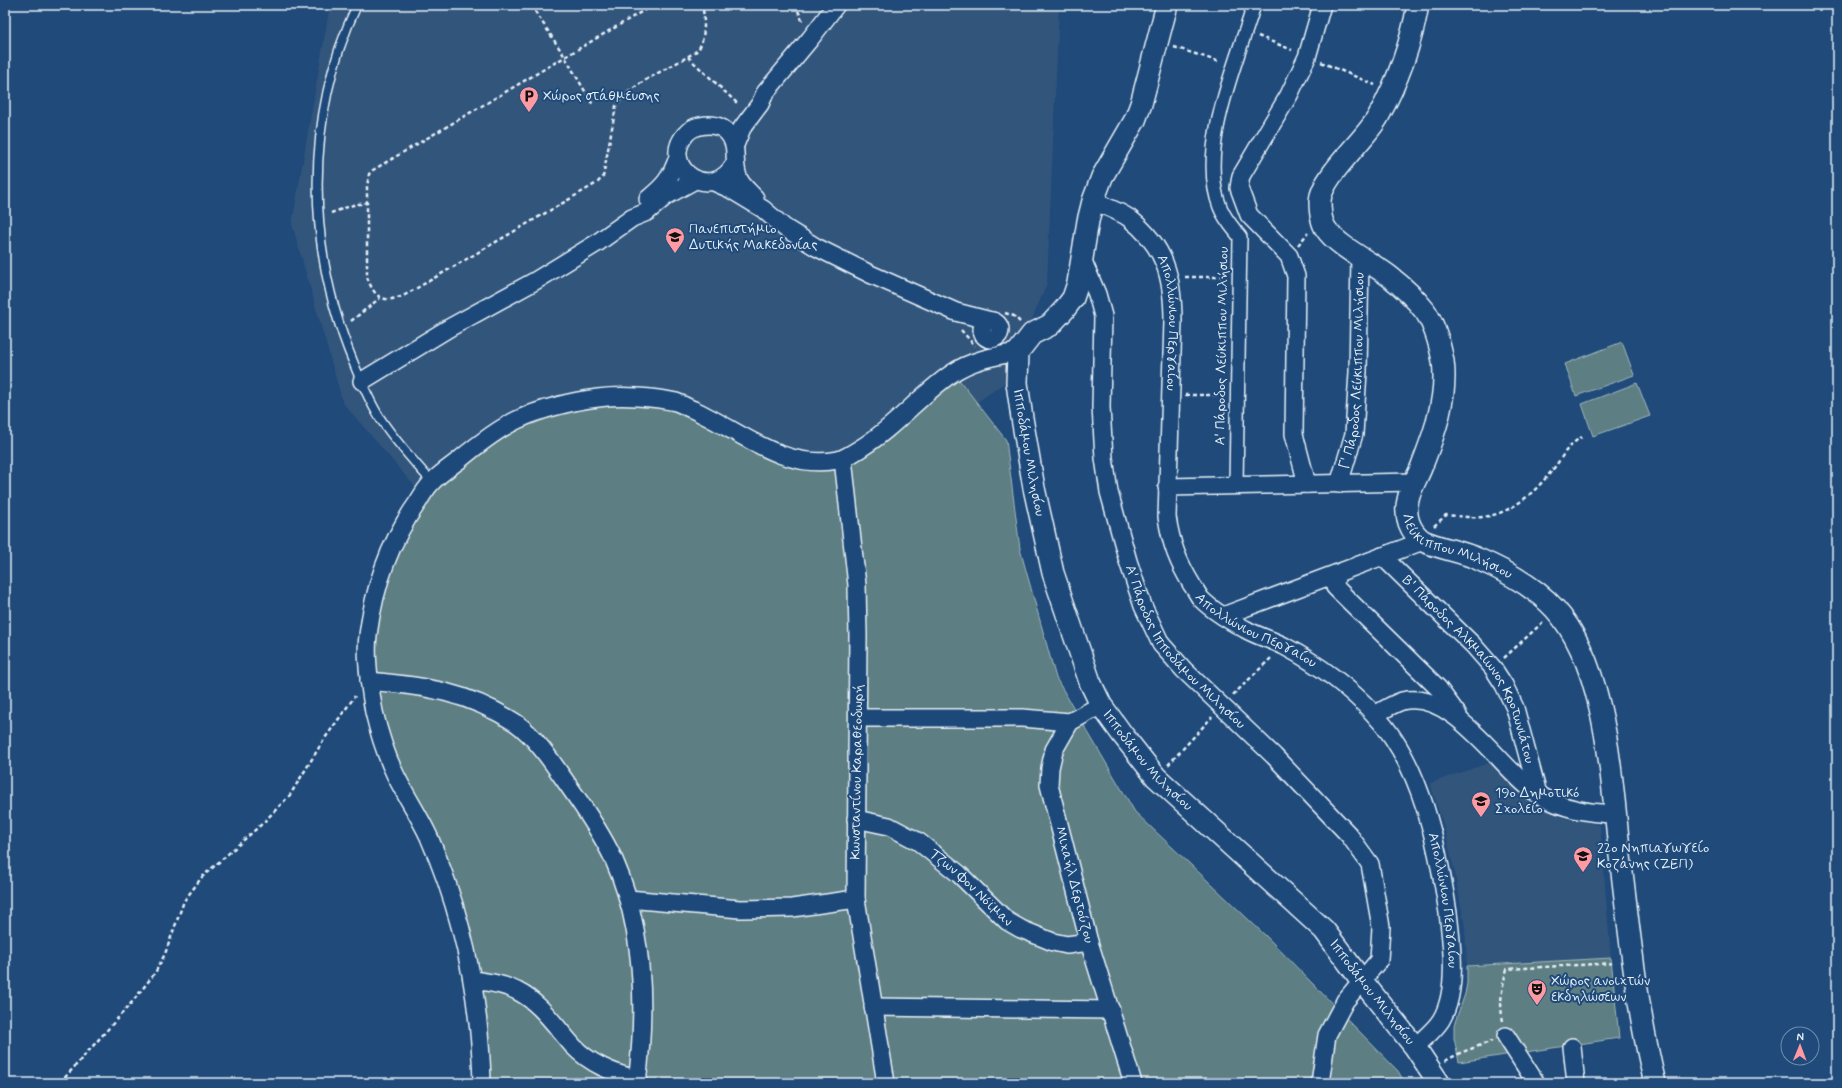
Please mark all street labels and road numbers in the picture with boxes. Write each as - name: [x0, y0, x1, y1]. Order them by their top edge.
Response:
- street label: Α' Πάροδος Λεύκιππου Μιλήσιου: [1211, 246, 1233, 446]
- street label: Απολλώνιου Περγαίου: [1153, 252, 1182, 391]
- street label: Γ' Πάροδος Λεύκιππου Μιλήσιου: [1335, 272, 1369, 471]
- street label: Ιπποδάμου Μιλησίου: [1009, 387, 1049, 518]
- street label: Λεύκιππου Μιλήσιου: [1398, 512, 1516, 583]
- street label: Α' Πάροδος Ιπποδάμου Μιλησίου: [1121, 563, 1249, 733]
- street label: Β' Πάροδος Αλκμαίωνος Κροτωνιάτου: [1398, 572, 1538, 765]
- street label: Απολλώνιου Περγαίου: [1191, 590, 1320, 672]
- street label: Κωνσταντίνου Καραθεοδωρή: [846, 684, 868, 860]
- street label: Ιπποδάμου Μιλησίου: [1098, 706, 1196, 815]
- street label: Μιχαήλ Δερτούζου: [1051, 824, 1098, 945]
- street label: Απολλώνιου Περγαίου: [1424, 831, 1461, 968]
- street label: Τζων Φον Νόϊμαν: [926, 845, 1015, 931]
- street label: Ιπποδάμου Μιλησίου: [1325, 936, 1419, 1049]

